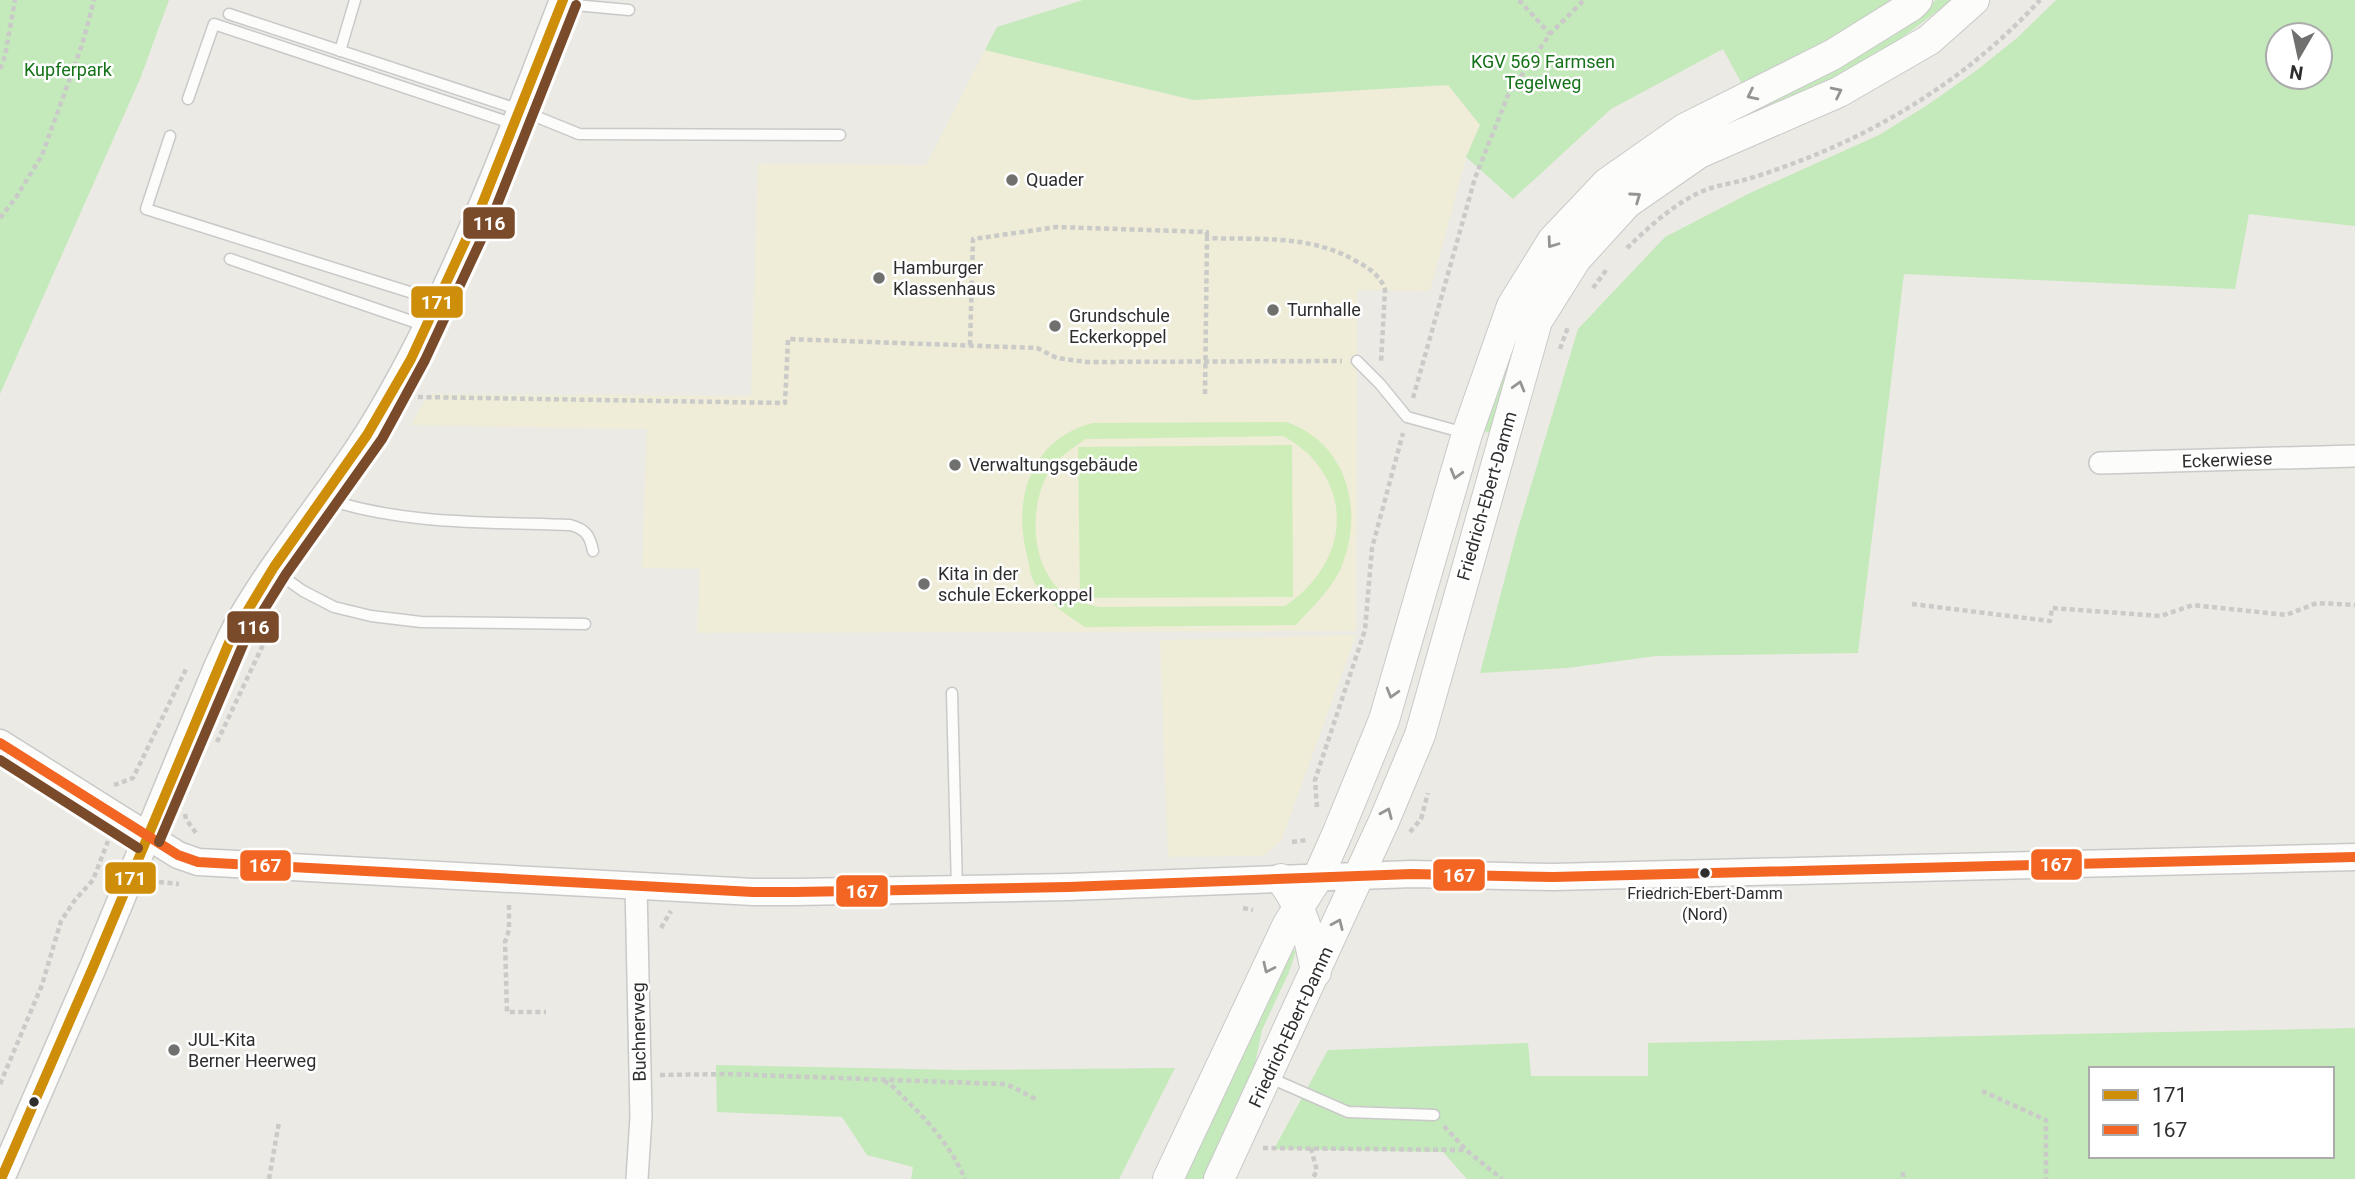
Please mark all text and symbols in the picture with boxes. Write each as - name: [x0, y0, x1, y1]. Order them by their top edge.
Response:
- north arrow: [2264, 21, 2334, 91]
- park label: KGV 569 Farmsen Tegelweg: [1471, 51, 1615, 93]
- park label: Kupferpark: [24, 59, 113, 80]
- text: N: [2288, 60, 2305, 85]
- one-way arrow: [1830, 86, 1842, 100]
- one-way arrow: [1747, 87, 1759, 101]
- place label: Quader: [1026, 169, 1084, 190]
- marker: Quader: [1004, 172, 1020, 188]
- one-way arrow: [1628, 193, 1641, 205]
- line badge: 116: [462, 206, 516, 240]
- text: 116: [473, 212, 505, 235]
- one-way arrow: [1548, 236, 1560, 248]
- place label: Hamburger Klassenhaus: [893, 257, 995, 299]
- marker: Hamburger Klassenhaus: [871, 270, 887, 286]
- line badge: 171: [410, 285, 464, 319]
- text: 171: [421, 291, 453, 314]
- place label: Turnhalle: [1287, 299, 1361, 320]
- marker: Turnhalle: [1265, 302, 1281, 318]
- place label: Grundschule Eckerkoppel: [1069, 305, 1170, 347]
- marker: Grundschule Eckerkoppel: [1047, 318, 1063, 334]
- one-way arrow: [1510, 380, 1525, 392]
- street label: Friedrich-Ebert-Damm: [1452, 409, 1521, 583]
- street label: Eckerwiese: [2181, 447, 2273, 472]
- place label: Verwaltungsgebäude: [969, 454, 1138, 475]
- marker: Verwaltungsgebäude: [947, 457, 963, 473]
- one-way arrow: [1449, 468, 1464, 480]
- place label: Kita in der schule Eckerkoppel: [938, 563, 1093, 605]
- marker: Kita in der schule Eckerkoppel: [916, 576, 932, 592]
- line badge: 116: [226, 610, 280, 644]
- text: 116: [237, 616, 269, 639]
- one-way arrow: [1385, 686, 1400, 698]
- one-way arrow: [1379, 808, 1393, 820]
- line badge: 167: [2030, 848, 2083, 881]
- line badge: 167: [239, 849, 292, 882]
- text: 167: [2040, 853, 2072, 876]
- text: 167: [249, 854, 281, 877]
- line badge: 167: [1432, 858, 1486, 892]
- line badge: 171: [104, 861, 157, 895]
- text: 167: [1443, 864, 1475, 887]
- marker: Friedrich-Ebert-Damm (Nord): [1698, 866, 1712, 880]
- text: 171: [114, 867, 146, 890]
- line badge: 167: [835, 874, 889, 908]
- text: 167: [846, 880, 878, 903]
- place label: Friedrich-Ebert-Damm (Nord): [1627, 884, 1783, 924]
- one-way arrow: [1329, 919, 1343, 931]
- street label: Friedrich-Ebert-Damm: [1244, 943, 1337, 1111]
- one-way arrow: [1262, 961, 1276, 973]
- street label: Buchnerweg: [627, 982, 650, 1082]
- place label: JUL-Kita Berner Heerweg: [188, 1029, 316, 1071]
- marker: JUL-Kita Berner Heerweg: [166, 1042, 182, 1058]
- legend: [2089, 1067, 2334, 1158]
- text: 171: [2152, 1083, 2187, 1107]
- unlabelled marker: [27, 1095, 41, 1109]
- text: 167: [2152, 1118, 2187, 1142]

